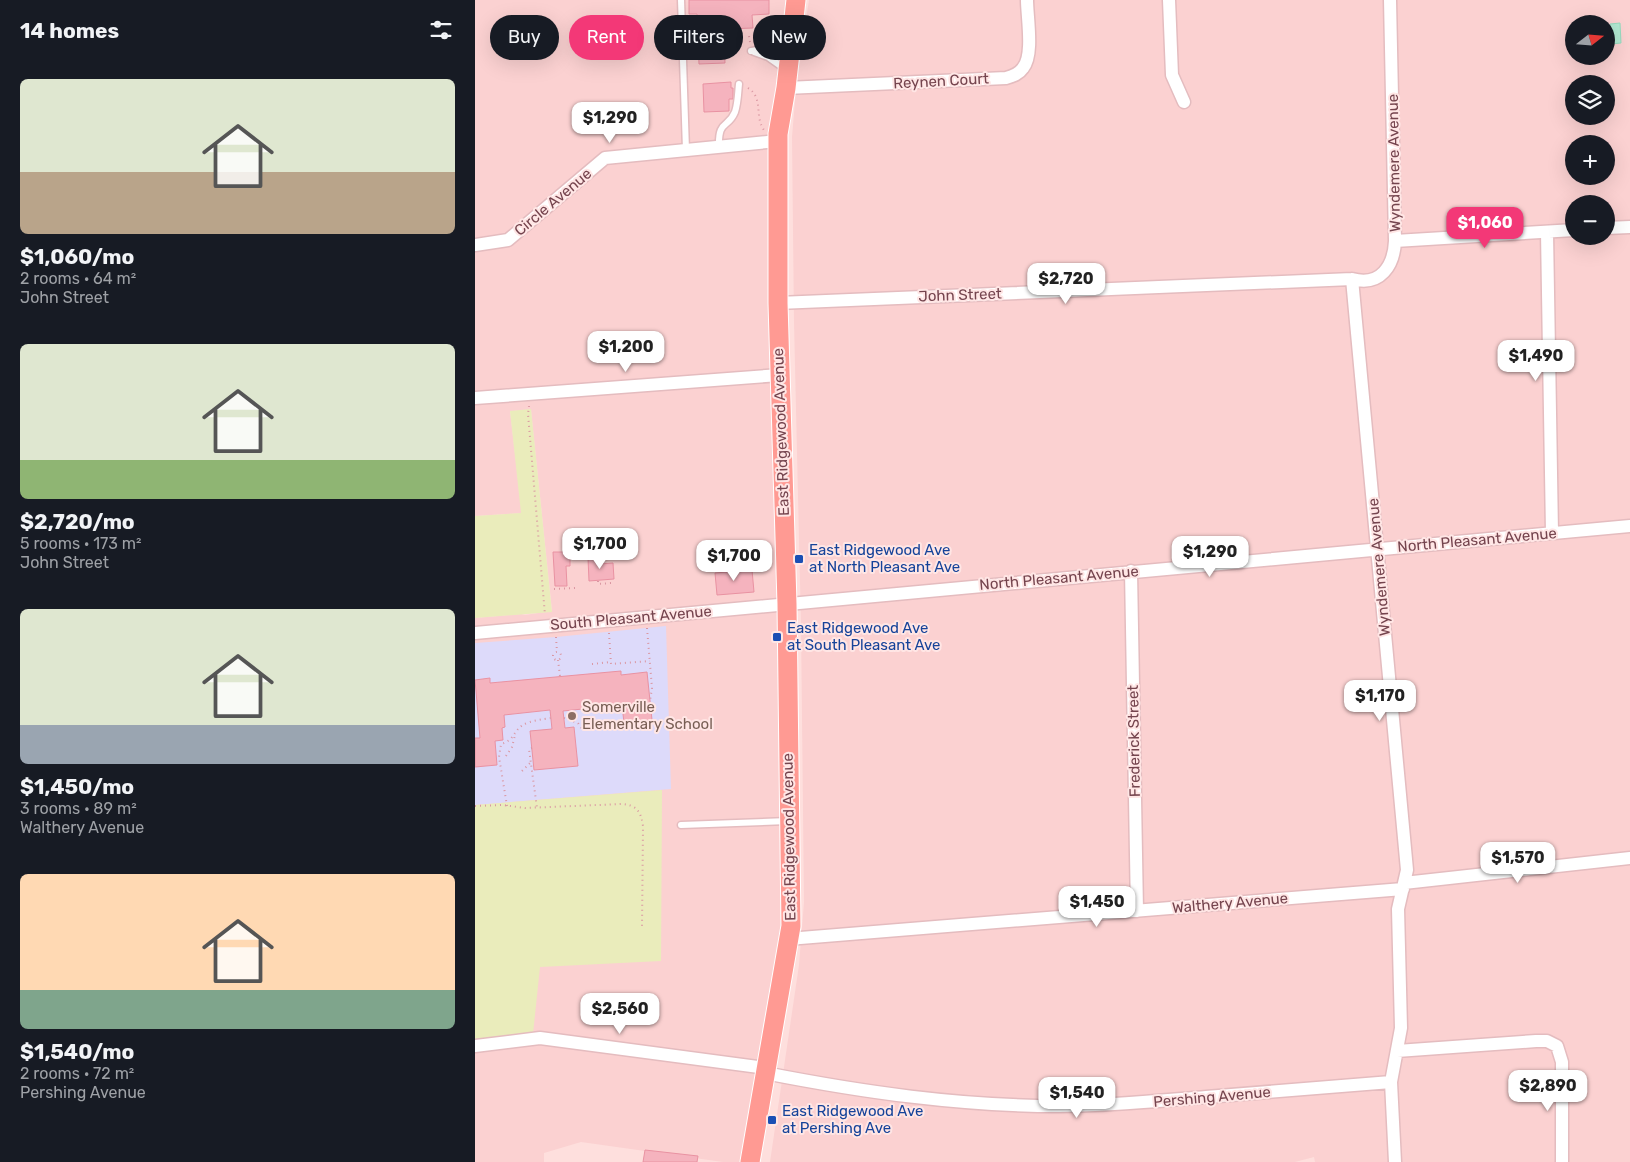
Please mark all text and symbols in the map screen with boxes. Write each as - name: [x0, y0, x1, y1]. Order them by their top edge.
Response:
- chip: Buy: [490, 15, 559, 60]
- chip: Rent: [569, 15, 644, 60]
- chip: Filters: [654, 15, 743, 60]
- chip: New: [753, 15, 826, 60]
- north arrow: [1565, 15, 1615, 65]
- map controls: [1565, 15, 1615, 245]
- icon: filters: [427, 16, 455, 44]
- text: 14 homes: [20, 18, 119, 43]
- street label: Reynen Court: [893, 70, 989, 92]
- button: layers: [1565, 75, 1615, 125]
- street label: Wyndemere Avenue: [1384, 94, 1404, 232]
- pin: $1,290: [569, 102, 651, 144]
- text: $1,290: [583, 108, 637, 127]
- icon: home: [193, 111, 283, 201]
- button: +: [1565, 135, 1615, 185]
- street label: Circle Avenue: [511, 164, 595, 240]
- button: −: [1565, 195, 1615, 245]
- pin: $1,060: [1444, 206, 1526, 249]
- text: $1,060: [1457, 213, 1513, 232]
- text: $1,060/mo: [20, 244, 134, 269]
- pin: $2,720: [1025, 262, 1107, 305]
- text: 2 rooms · 64 m²: [20, 269, 136, 288]
- text: $2,720: [1038, 269, 1094, 288]
- street label: John Street: [918, 285, 1002, 305]
- text: John Street: [20, 288, 109, 307]
- pin: $1,200: [585, 330, 667, 373]
- text: $1,200: [598, 337, 654, 356]
- pin: $1,490: [1495, 340, 1577, 382]
- text: $1,490: [1509, 346, 1563, 365]
- street label: East Ridgewood Avenue: [769, 348, 793, 516]
- icon: home: [193, 376, 283, 466]
- street label: Wyndemere Avenue: [1364, 497, 1394, 637]
- text: $2,720/mo: [20, 509, 135, 534]
- street label: North Pleasant Avenue: [1397, 524, 1557, 556]
- pin: $1,700: [559, 528, 641, 570]
- text: 5 rooms · 173 m²: [20, 534, 142, 553]
- text: $1,700: [573, 534, 627, 553]
- pin: $1,290: [1169, 536, 1251, 578]
- pin: $1,700: [693, 540, 775, 582]
- place label: East Ridgewood Ave at North Pleasant Ave: [809, 541, 960, 576]
- text: $1,290: [1183, 542, 1237, 561]
- text: $1,700: [707, 546, 761, 565]
- text: John Street: [20, 553, 109, 572]
- marker: East Ridgewood Ave at North Pleasant Ave: [793, 553, 805, 565]
- street label: North Pleasant Avenue: [979, 562, 1139, 594]
- street label: South Pleasant Avenue: [549, 602, 713, 634]
- place label: East Ridgewood Ave at South Pleasant Ave: [787, 619, 940, 654]
- marker: East Ridgewood Ave at South Pleasant Ave: [771, 631, 783, 643]
- icon: home: [193, 641, 283, 731]
- pin: $1,170: [1339, 680, 1421, 722]
- street label: Frederick Street: [1124, 685, 1144, 797]
- text: $1,170: [1355, 686, 1405, 705]
- place label: Somerville Elementary School: [582, 698, 713, 733]
- marker: Somerville Elementary School: [566, 710, 578, 722]
- street label: East Ridgewood Avenue: [779, 753, 799, 921]
- text: $1,450/mo: [20, 774, 134, 799]
- text: 3 rooms · 89 m²: [20, 799, 137, 818]
- text: Walthery Avenue: [20, 818, 144, 837]
- pin: $1,570: [1477, 842, 1559, 884]
- text: $1,570: [1491, 848, 1545, 867]
- pin: $1,450: [1056, 886, 1138, 928]
- street label: Walthery Avenue: [1171, 889, 1289, 917]
- text: $1,450: [1069, 892, 1125, 911]
- icon: home: [193, 906, 283, 996]
- pin: $2,560: [579, 992, 661, 1035]
- text: $2,560: [591, 999, 649, 1018]
- text: $1,540/mo: [20, 1039, 134, 1064]
- text: 2 rooms · 72 m²: [20, 1064, 134, 1083]
- pin: $2,890: [1507, 1070, 1589, 1112]
- pin: $1,540: [1036, 1076, 1118, 1119]
- text: $2,890: [1519, 1076, 1577, 1095]
- text: Pershing Avenue: [20, 1083, 146, 1102]
- text: $1,540: [1049, 1083, 1105, 1102]
- street label: Pershing Avenue: [1152, 1083, 1272, 1111]
- place label: East Ridgewood Ave at Pershing Ave: [782, 1102, 923, 1137]
- marker: East Ridgewood Ave at Pershing Ave: [766, 1114, 778, 1126]

